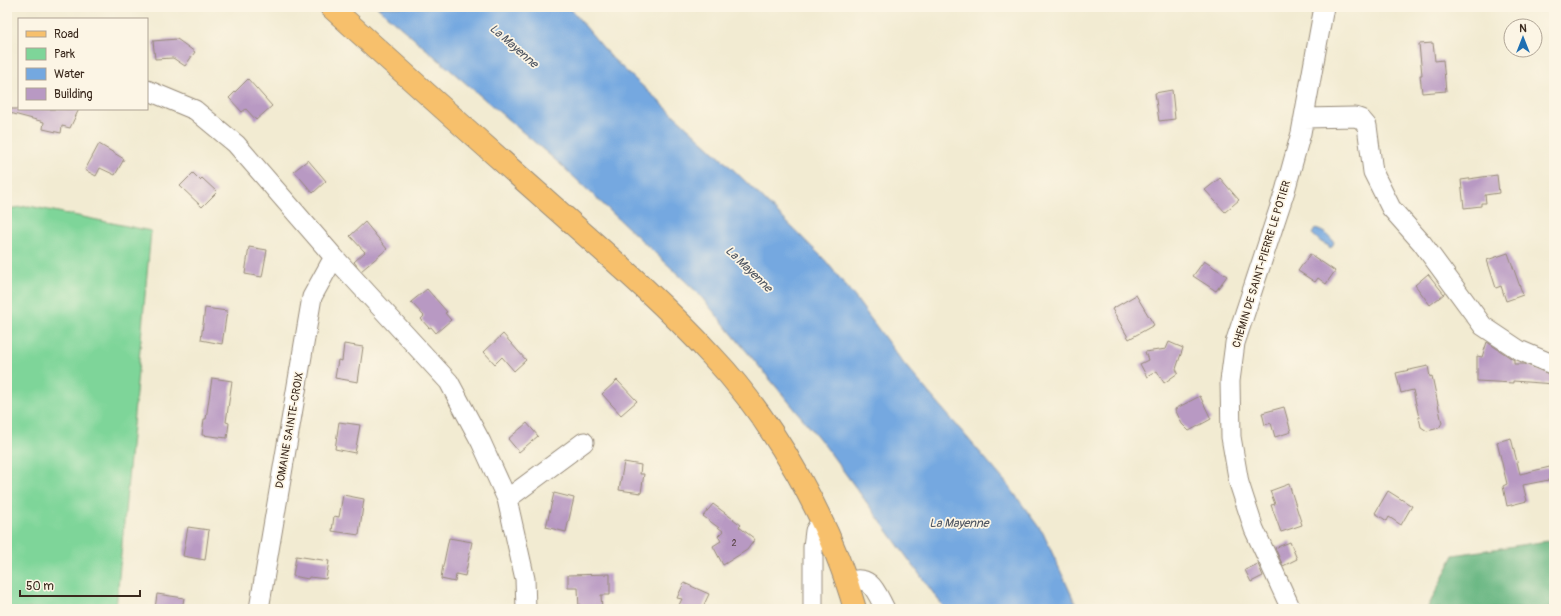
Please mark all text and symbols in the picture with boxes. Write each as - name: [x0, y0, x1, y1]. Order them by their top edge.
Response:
- legend: [18, 18, 148, 110]
- north arrow: [1503, 18, 1543, 58]
- water label: La Mayenne: [486, 21, 542, 72]
- text: N: [1519, 22, 1527, 35]
- text: Road: [54, 27, 79, 42]
- text: Park: [54, 47, 75, 62]
- text: Water: [54, 67, 85, 82]
- text: Building: [54, 87, 93, 102]
- street label: CHEMIN DE SAINT-PIERRE LE POTIER: [1230, 179, 1293, 349]
- water label: La Mayenne: [722, 243, 776, 296]
- street label: DOMAINE SAINTE-CROIX: [273, 371, 306, 489]
- water label: La Mayenne: [929, 516, 990, 531]
- house number: 2: [731, 538, 737, 549]
- scale bar: [20, 572, 140, 598]
- text: 50 m: [26, 579, 54, 594]

